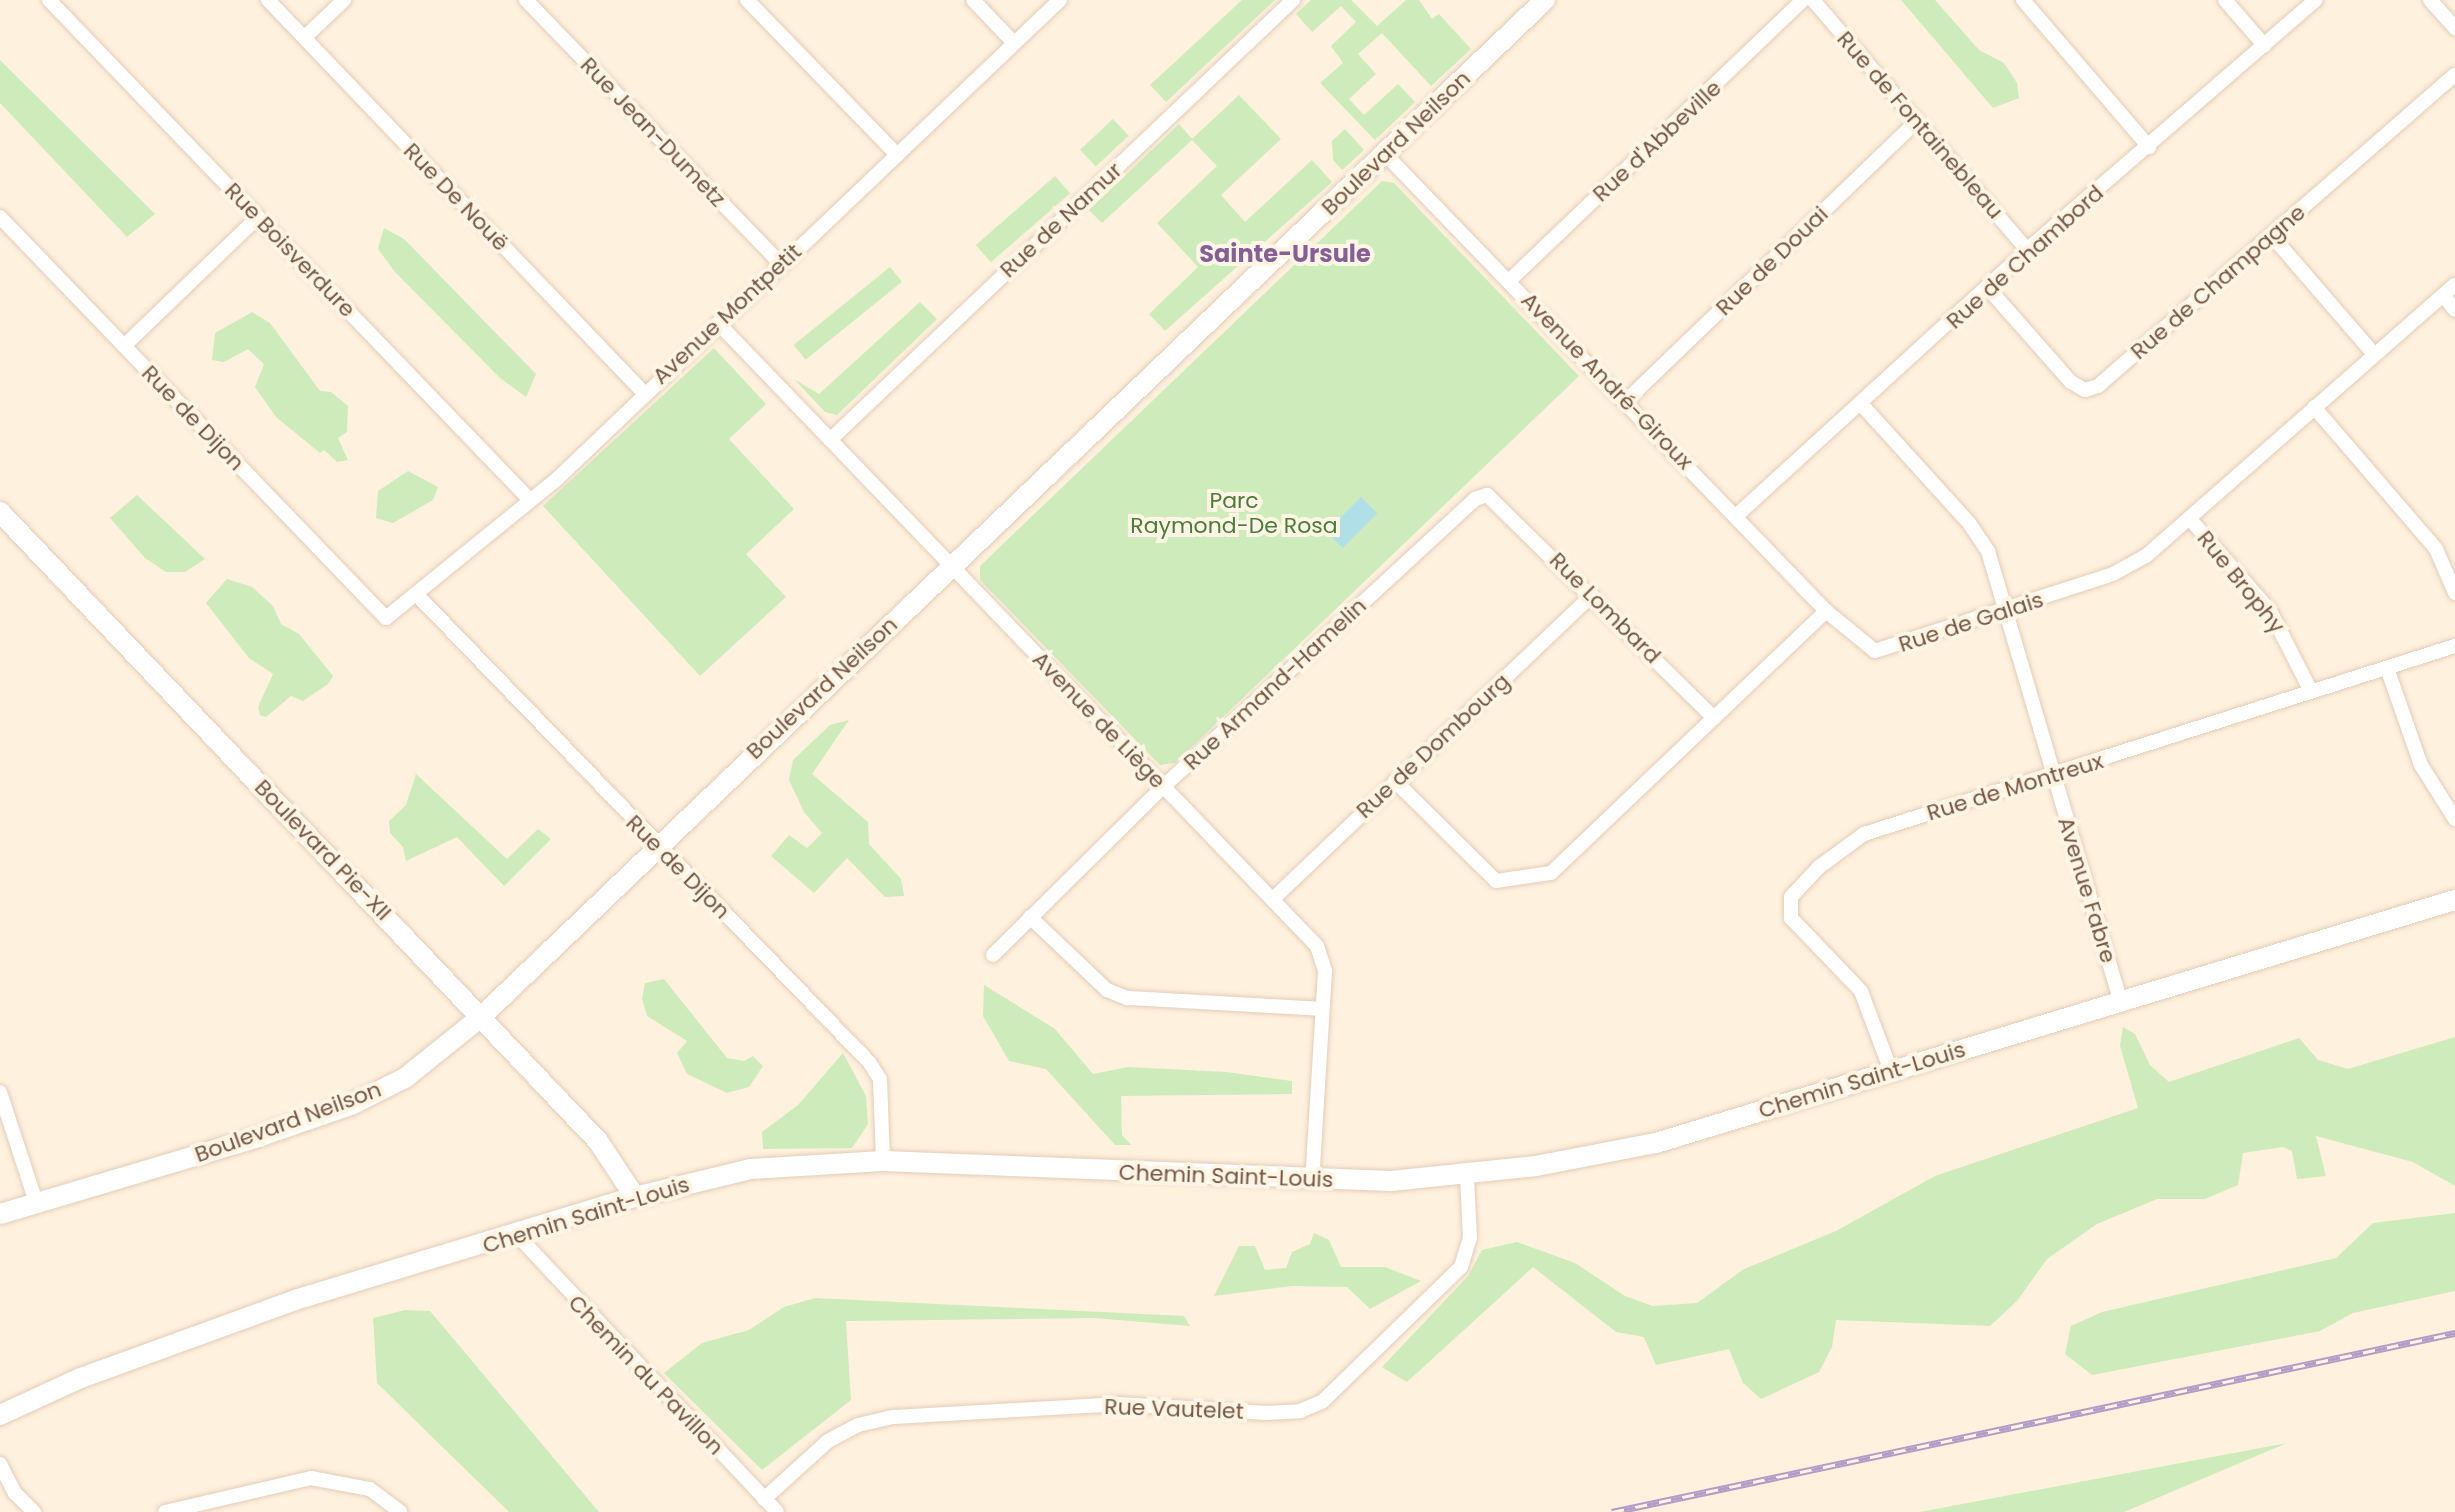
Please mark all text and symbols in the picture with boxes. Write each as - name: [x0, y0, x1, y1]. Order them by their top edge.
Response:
- street label: Rue de Fontainebleau: [1831, 26, 2009, 224]
- street label: Rue Jean-Dumetz: [575, 52, 731, 212]
- street label: Boulevard Neilson: [1316, 65, 1476, 221]
- street label: Rue d'Abbeville: [1587, 75, 1727, 207]
- street label: Rue De Nouë: [398, 138, 514, 256]
- street label: Rue de Namur: [995, 157, 1127, 283]
- street label: Rue Boisverdure: [219, 177, 361, 323]
- street label: Rue de Chambord: [1941, 180, 2109, 334]
- street label: Rue de Champagne: [2125, 199, 2311, 365]
- street label: Rue de Douai: [1711, 201, 1833, 321]
- street label: Avenue Montpetit: [647, 238, 807, 390]
- district label: Sainte-Ursule: [1199, 240, 1371, 268]
- street label: Avenue André-Giroux: [1516, 287, 1698, 475]
- street label: Rue de Dijon: [136, 360, 250, 476]
- park label: Parc Raymond-De Rosa: [1130, 487, 1338, 538]
- street label: Rue Brophy: [2192, 525, 2290, 639]
- street label: Rue Lombard: [1544, 547, 1666, 669]
- street label: Rue de Galais: [1895, 586, 2047, 658]
- street label: Rue Armand-Hamelin: [1178, 593, 1372, 775]
- street label: Boulevard Neilson: [741, 611, 903, 765]
- street label: Avenue de Liège: [1027, 646, 1171, 794]
- street label: Rue de Dombourg: [1351, 668, 1515, 824]
- street label: Rue de Montreux: [1924, 748, 2106, 826]
- street label: Boulevard Pie-XII: [249, 774, 397, 926]
- street label: Rue de Dijon: [621, 810, 735, 924]
- street label: Avenue Fabre: [2052, 814, 2122, 966]
- street label: Chemin Saint-Louis: [1755, 1036, 1969, 1124]
- street label: Boulevard Neilson: [191, 1076, 385, 1168]
- street label: Chemin Saint-Louis: [1118, 1159, 1334, 1193]
- street label: Chemin Saint-Louis: [479, 1171, 693, 1259]
- street label: Chemin du Pavillon: [563, 1290, 729, 1460]
- street label: Rue Vautelet: [1104, 1393, 1244, 1425]

